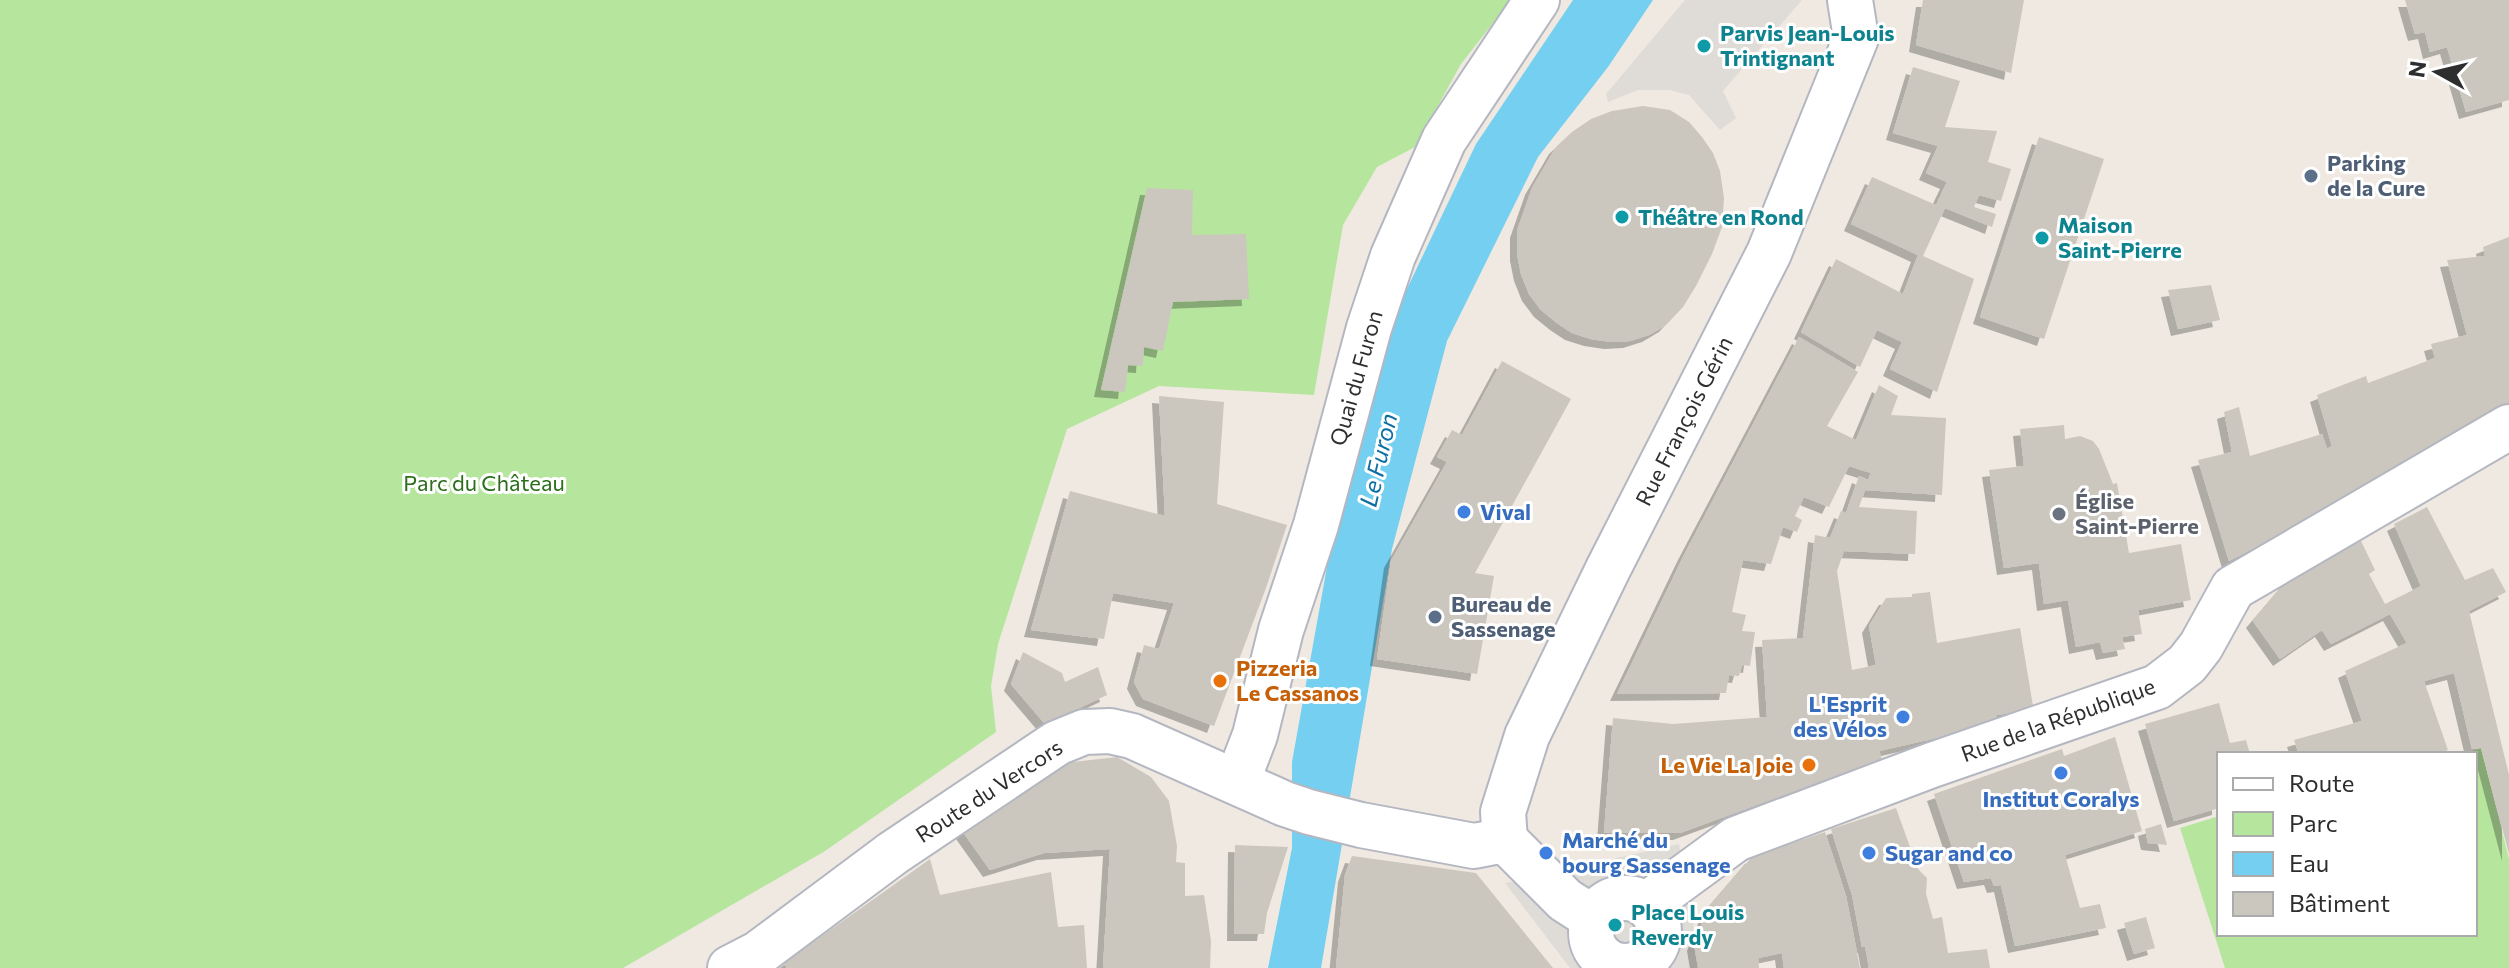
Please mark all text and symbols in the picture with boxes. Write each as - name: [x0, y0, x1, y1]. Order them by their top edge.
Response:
- place label: Parvis Jean-Louis Trintignant: [1720, 19, 1895, 71]
- north arrow: [2397, 32, 2477, 112]
- marker: Parvis Jean-Louis Trintignant: [1695, 37, 1713, 55]
- text: N: [2402, 59, 2431, 79]
- place label: Parking de la Cure: [2327, 149, 2425, 201]
- marker: Parking de la Cure: [2302, 167, 2320, 185]
- place label: Théâtre en Rond: [1638, 203, 1804, 230]
- marker: Théâtre en Rond: [1613, 208, 1631, 226]
- place label: Maison Saint-Pierre: [2058, 211, 2182, 263]
- marker: Maison Saint-Pierre: [2033, 229, 2051, 247]
- street label: Quai du Furon: [1323, 307, 1388, 449]
- street label: Rue François Gérin: [1629, 332, 1738, 510]
- water label: Le Furon: [1353, 410, 1402, 509]
- park label: Parc du Château: [403, 469, 565, 496]
- place label: Église Saint-Pierre: [2075, 487, 2199, 539]
- place label: Vival: [1480, 498, 1531, 525]
- marker: Vival: [1455, 503, 1473, 521]
- marker: Église Saint-Pierre: [2050, 505, 2068, 523]
- place label: Bureau de Sassenage: [1451, 590, 1556, 642]
- marker: Bureau de Sassenage: [1426, 608, 1444, 626]
- place label: Pizzeria Le Cassanos: [1236, 654, 1359, 706]
- marker: Pizzeria Le Cassanos: [1211, 672, 1229, 690]
- street label: Rue de la République: [1957, 672, 2159, 767]
- place label: L'Esprit des Vélos: [1793, 690, 1887, 742]
- marker: L'Esprit des Vélos: [1894, 708, 1912, 726]
- street label: Route du Vercors: [910, 733, 1067, 848]
- place label: Le Vie La Joie: [1660, 751, 1793, 778]
- legend: [2217, 752, 2477, 936]
- marker: Le Vie La Joie: [1800, 756, 1818, 774]
- marker: Institut Coralys: [2052, 764, 2070, 782]
- text: Route: [2289, 768, 2354, 797]
- place label: Institut Coralys: [1982, 785, 2140, 812]
- text: Parc: [2289, 808, 2338, 837]
- place label: Marché du bourg Sassenage: [1562, 826, 1731, 878]
- place label: Sugar and co: [1885, 839, 2013, 866]
- marker: Marché du bourg Sassenage: [1537, 844, 1555, 862]
- marker: Sugar and co: [1860, 844, 1878, 862]
- text: Eau: [2289, 848, 2329, 877]
- text: Bâtiment: [2289, 888, 2390, 917]
- place label: Place Louis Reverdy: [1631, 898, 1744, 950]
- marker: Place Louis Reverdy: [1606, 916, 1624, 934]

